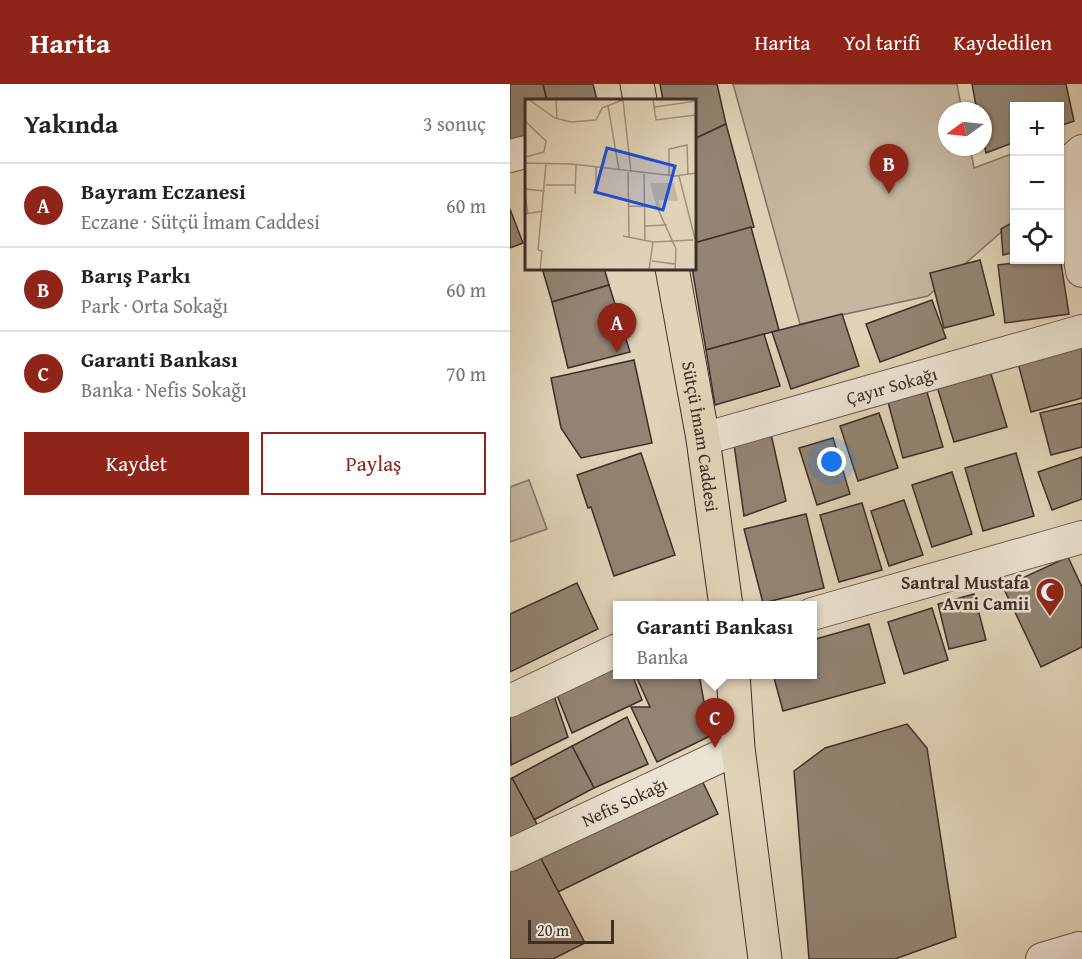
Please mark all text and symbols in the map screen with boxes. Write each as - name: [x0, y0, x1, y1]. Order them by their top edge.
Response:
- text: Harita: [30, 22, 110, 63]
- text: Harita: [755, 27, 810, 58]
- text: Yol tarifi: [843, 27, 920, 58]
- text: Kaydedilen: [953, 27, 1052, 58]
- inset map: [525, 99, 696, 270]
- north arrow: [938, 102, 992, 156]
- map controls: [1010, 102, 1064, 264]
- button: +: [1010, 102, 1064, 156]
- text: Yakında: [24, 104, 118, 143]
- text: 3 sonuç: [423, 109, 486, 138]
- pin: B: [870, 144, 908, 194]
- button: −: [1010, 156, 1064, 210]
- text: Bayram Eczanesi: [81, 175, 246, 207]
- text: A: [37, 191, 50, 220]
- text: 60 m: [446, 191, 486, 220]
- text: Eczane · Sütçü İmam Caddesi: [81, 207, 320, 236]
- button: locate: [1010, 210, 1064, 264]
- text: Barış Parkı: [81, 259, 191, 291]
- text: B: [37, 275, 50, 304]
- text: 60 m: [446, 275, 486, 304]
- text: Park · Orta Sokağı: [81, 291, 228, 320]
- pin: A: [598, 304, 636, 353]
- text: Garanti Bankası: [81, 343, 238, 375]
- text: C: [38, 359, 49, 388]
- text: 70 m: [446, 359, 486, 388]
- street label: Sütçü İmam Caddesi: [676, 359, 726, 514]
- street label: Çayır Sokağı: [843, 360, 940, 411]
- text: Banka · Nefis Sokağı: [81, 375, 247, 404]
- button: Kaydet: [24, 432, 249, 495]
- button: Paylaş: [261, 432, 486, 495]
- your location: [817, 447, 846, 476]
- place label: Santral Mustafa Avni Camii: [901, 569, 1030, 617]
- mosque icon: Santral Mustafa Avni Camii: [1034, 576, 1066, 618]
- popup: [613, 601, 817, 679]
- text: Garanti Bankası: [637, 610, 793, 642]
- text: Banka: [637, 642, 688, 671]
- pin: C: [696, 698, 734, 748]
- street label: Nefis Sokağı: [577, 770, 671, 833]
- scale bar: [528, 917, 614, 944]
- text: 20 m: [537, 918, 569, 942]

